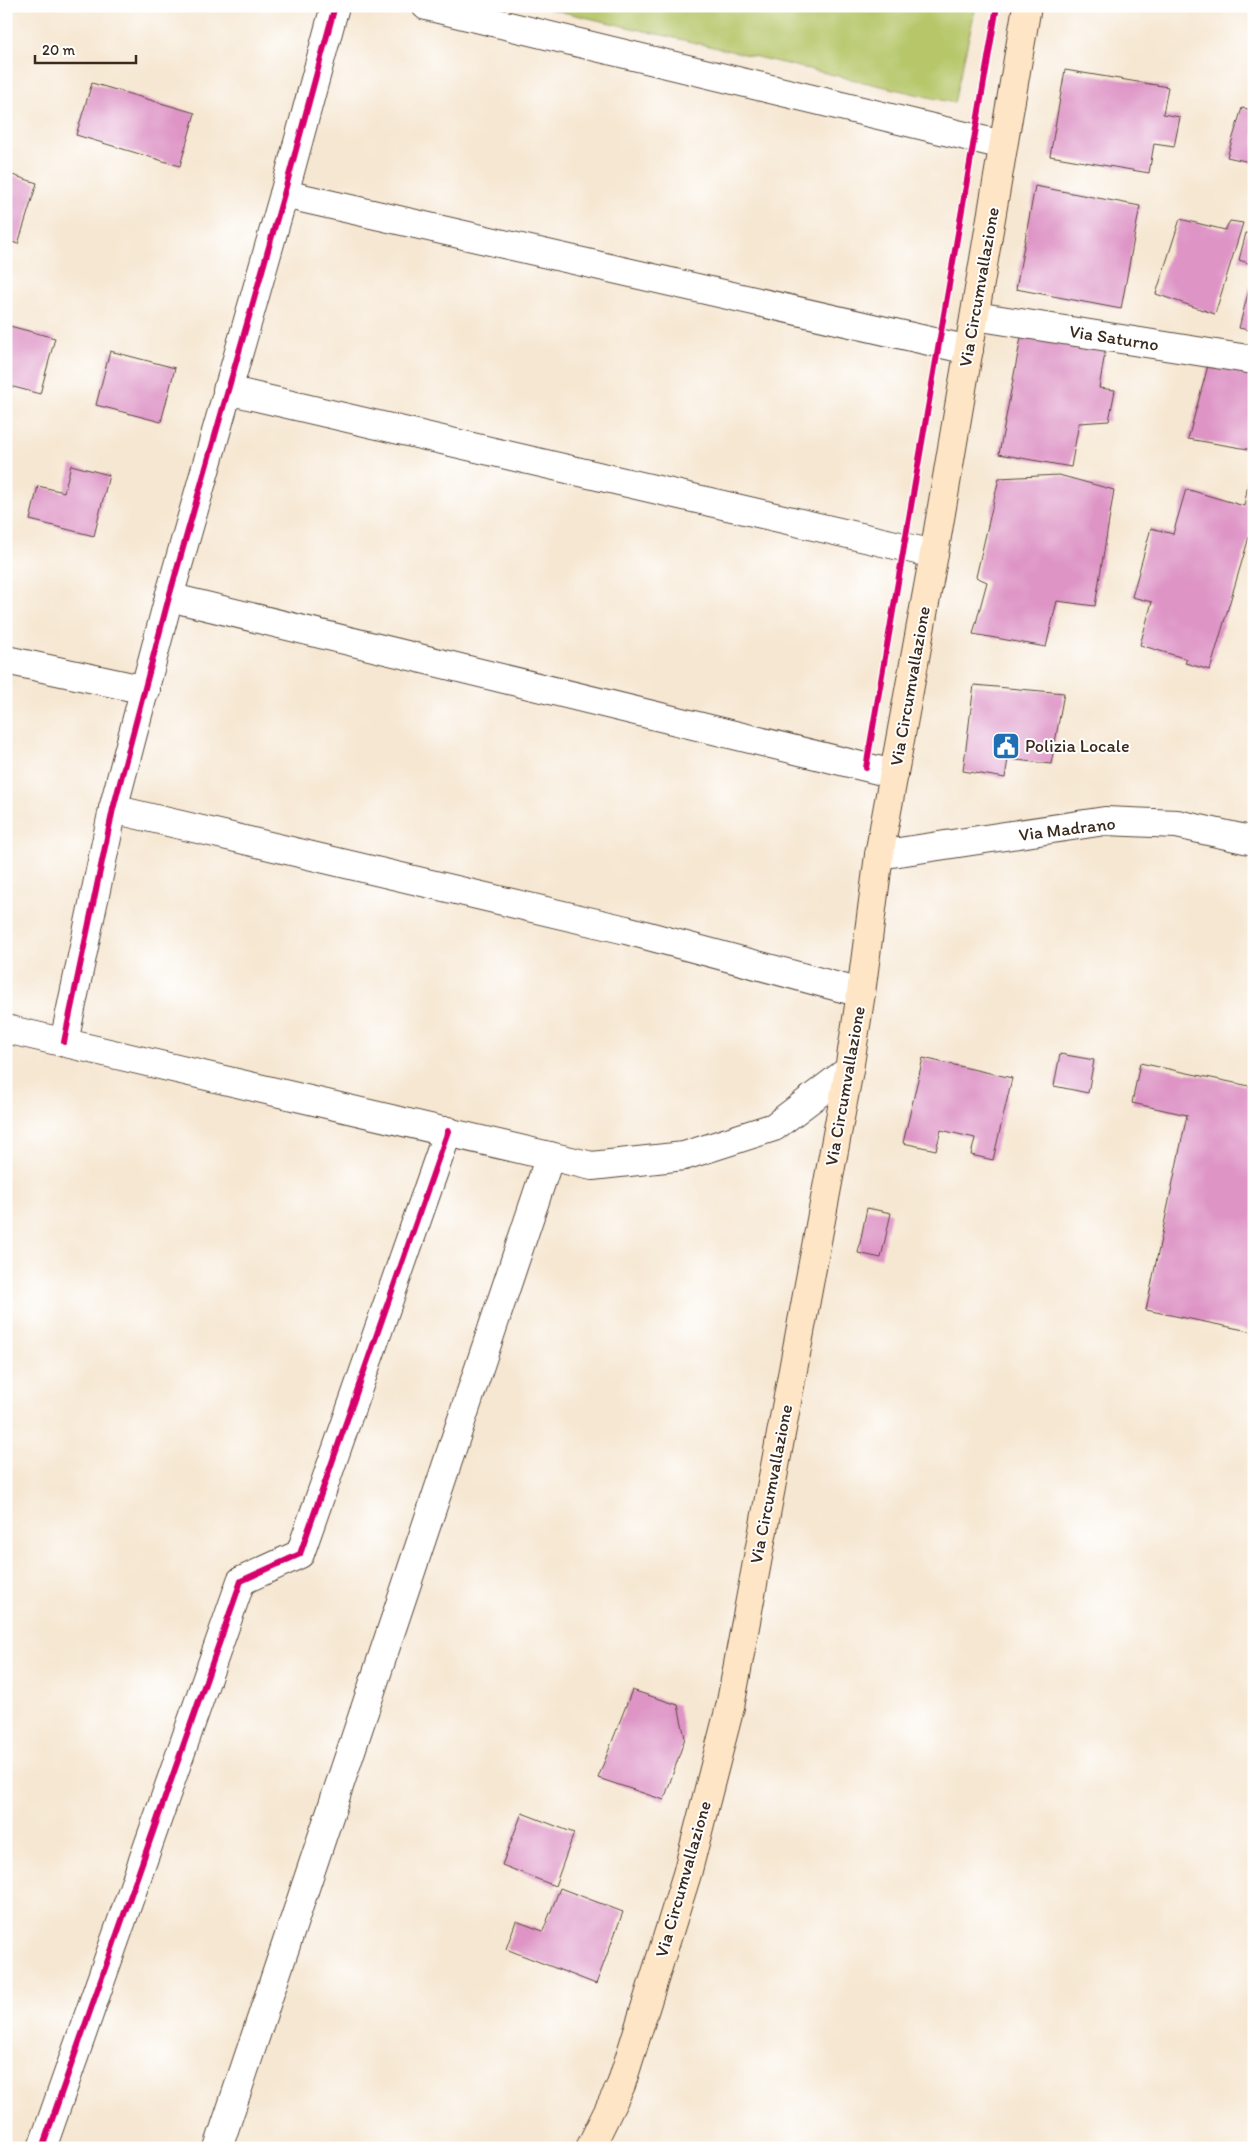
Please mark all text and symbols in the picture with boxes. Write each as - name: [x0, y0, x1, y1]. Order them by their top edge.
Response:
- scale bar: [35, 32, 136, 64]
- text: 20 m: [42, 41, 76, 59]
- street label: Via Circumvallazione: [954, 205, 1004, 369]
- street label: Via Saturno: [1068, 320, 1160, 356]
- street label: Via Circumvallazione: [885, 604, 935, 768]
- public building icon: Polizia Locale: [991, 731, 1021, 761]
- place label: Polizia Locale: [1025, 735, 1130, 757]
- street label: Via Madrano: [1017, 812, 1117, 846]
- street label: Via Circumvallazione: [820, 1004, 870, 1168]
- street label: Via Circumvallazione: [745, 1402, 797, 1566]
- street label: Via Circumvallazione: [650, 1798, 716, 1960]

